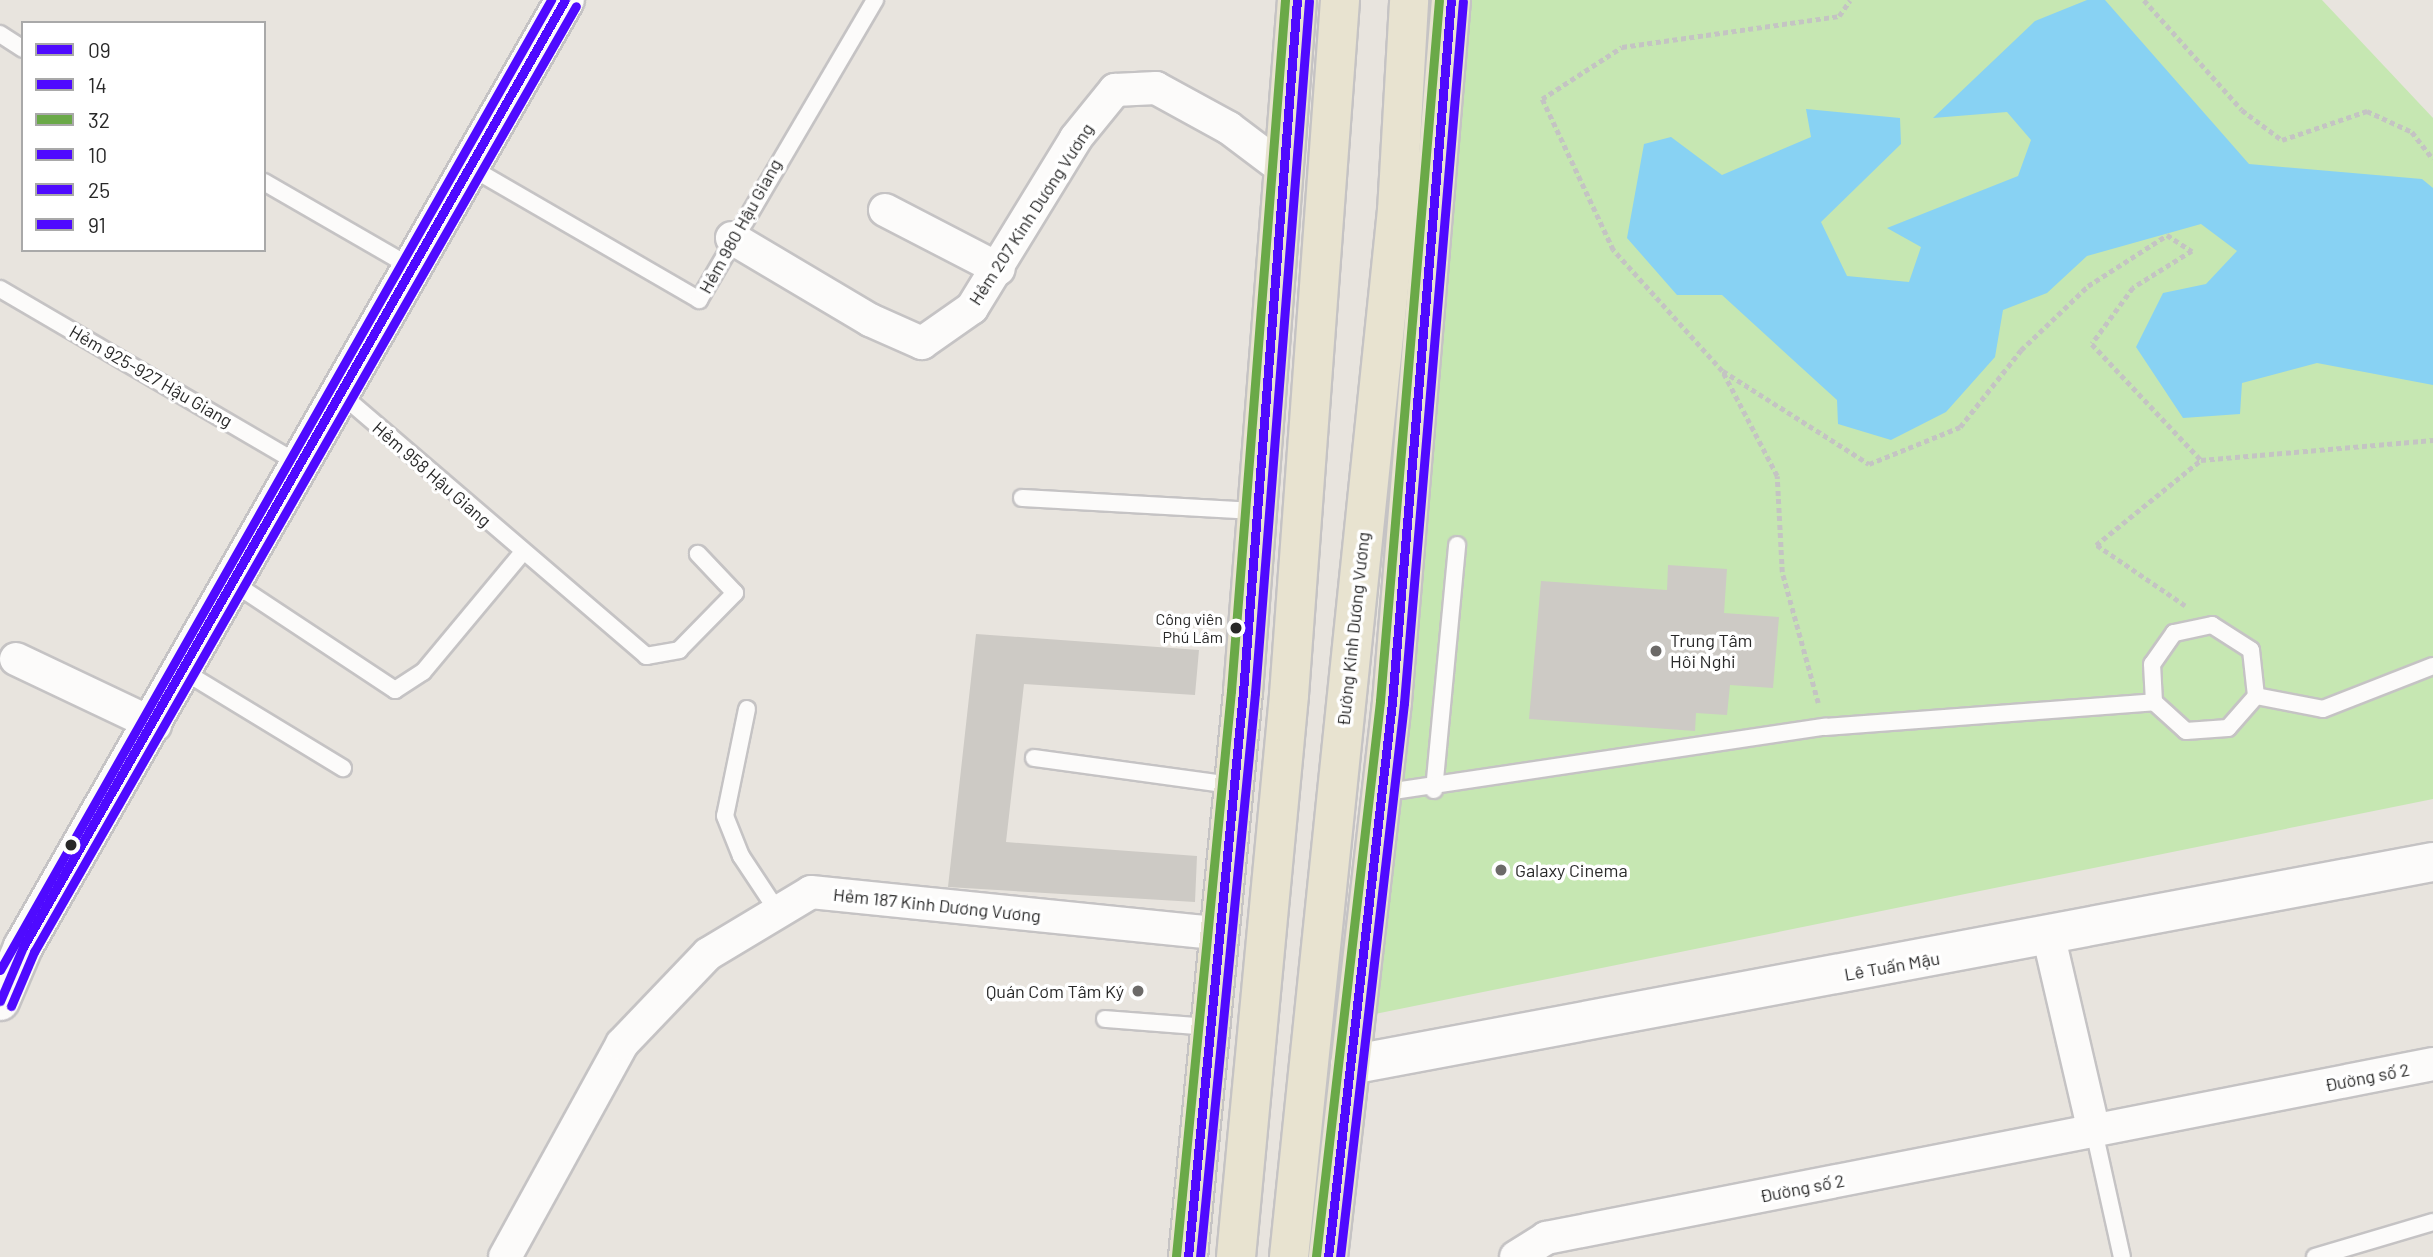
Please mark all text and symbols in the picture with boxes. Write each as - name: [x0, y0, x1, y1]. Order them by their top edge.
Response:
- legend: [21, 21, 266, 252]
- text: 09: [88, 37, 111, 62]
- text: 14: [88, 72, 107, 97]
- text: 32: [88, 107, 110, 132]
- street label: Hẻm 207 Kinh Dương Vương: [964, 119, 1098, 309]
- text: 10: [88, 142, 107, 167]
- street label: Hẻm 980 Hậu Giang: [694, 155, 786, 297]
- text: 25: [88, 177, 110, 202]
- text: 91: [88, 212, 106, 237]
- street label: Hẻm 925-927 Hậu Giang: [66, 320, 236, 432]
- street label: Hẻm 958 Hậu Giang: [368, 417, 496, 531]
- street label: Đường Kinh Dương Vương: [1332, 531, 1374, 727]
- place label: Công viên Phú Lâm: [1156, 609, 1223, 647]
- marker: Công viên Phú Lâm: [1229, 621, 1243, 635]
- place label: Trung Tâm Hôi Nghi: [1670, 630, 1752, 672]
- marker: Trung Tâm Hôi Nghi: [1648, 643, 1664, 659]
- unlabelled marker: [64, 838, 78, 852]
- place label: Galaxy Cinema: [1515, 859, 1628, 881]
- marker: Galaxy Cinema: [1493, 862, 1509, 878]
- street label: Hẻm 187 Kinh Dương Vương: [832, 883, 1042, 927]
- street label: Lê Tuấn Mậu: [1843, 947, 1941, 985]
- place label: Quán Cơm Tâm Ký: [986, 980, 1124, 1002]
- marker: Quán Cơm Tâm Ký: [1130, 983, 1146, 999]
- street label: Đường số 2: [2323, 1058, 2411, 1096]
- street label: Đường số 2: [1758, 1169, 1846, 1207]

